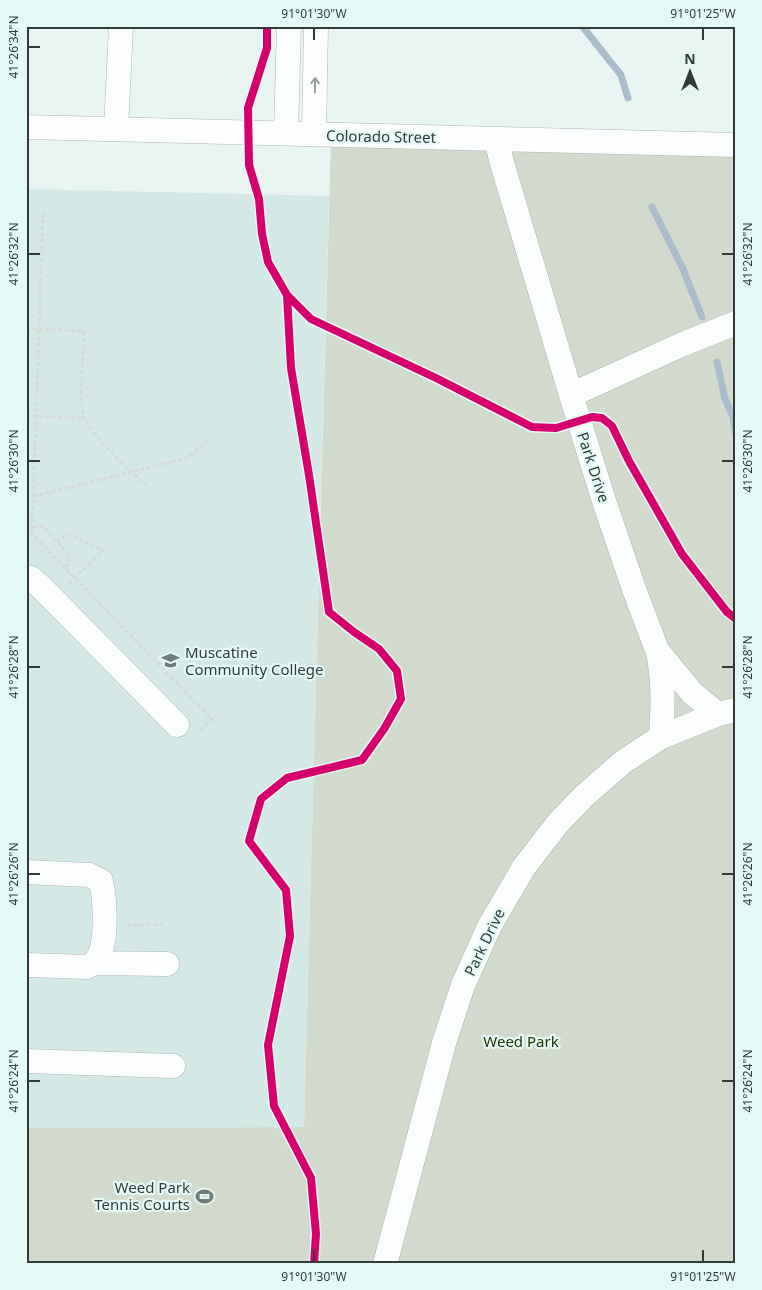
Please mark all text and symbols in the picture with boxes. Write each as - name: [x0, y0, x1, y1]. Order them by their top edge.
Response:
- text: 91°01'30"W: [281, 5, 347, 22]
- text: 91°01'25"W: [670, 5, 736, 22]
- text: 41°26'34"N: [5, 15, 22, 79]
- north arrow: [664, 48, 714, 98]
- text: N: [684, 49, 696, 68]
- one-way arrow: [310, 78, 319, 94]
- street label: Colorado Street: [326, 125, 437, 147]
- text: 41°26'32"N: [5, 222, 22, 286]
- text: 41°26'32"N: [739, 222, 756, 286]
- text: 41°26'30"N: [5, 429, 22, 493]
- street label: Park Drive: [573, 429, 615, 505]
- text: 41°26'30"N: [739, 429, 756, 493]
- text: 41°26'28"N: [5, 635, 22, 699]
- text: 41°26'28"N: [739, 635, 756, 699]
- place label: Muscatine Community College: [185, 642, 323, 679]
- school or university icon: Muscatine Community College: [161, 651, 181, 671]
- text: 41°26'26"N: [5, 842, 22, 906]
- text: 41°26'26"N: [739, 842, 756, 906]
- street label: Park Drive: [459, 905, 509, 979]
- park label: Weed Park: [483, 1031, 559, 1051]
- text: 41°26'24"N: [5, 1049, 22, 1113]
- text: 41°26'24"N: [739, 1049, 756, 1113]
- place label: Weed Park Tennis Courts: [94, 1177, 190, 1214]
- sports icon: Weed Park Tennis Courts: [194, 1186, 214, 1206]
- text: 91°01'30"W: [281, 1268, 347, 1285]
- text: 91°01'25"W: [670, 1268, 736, 1285]

